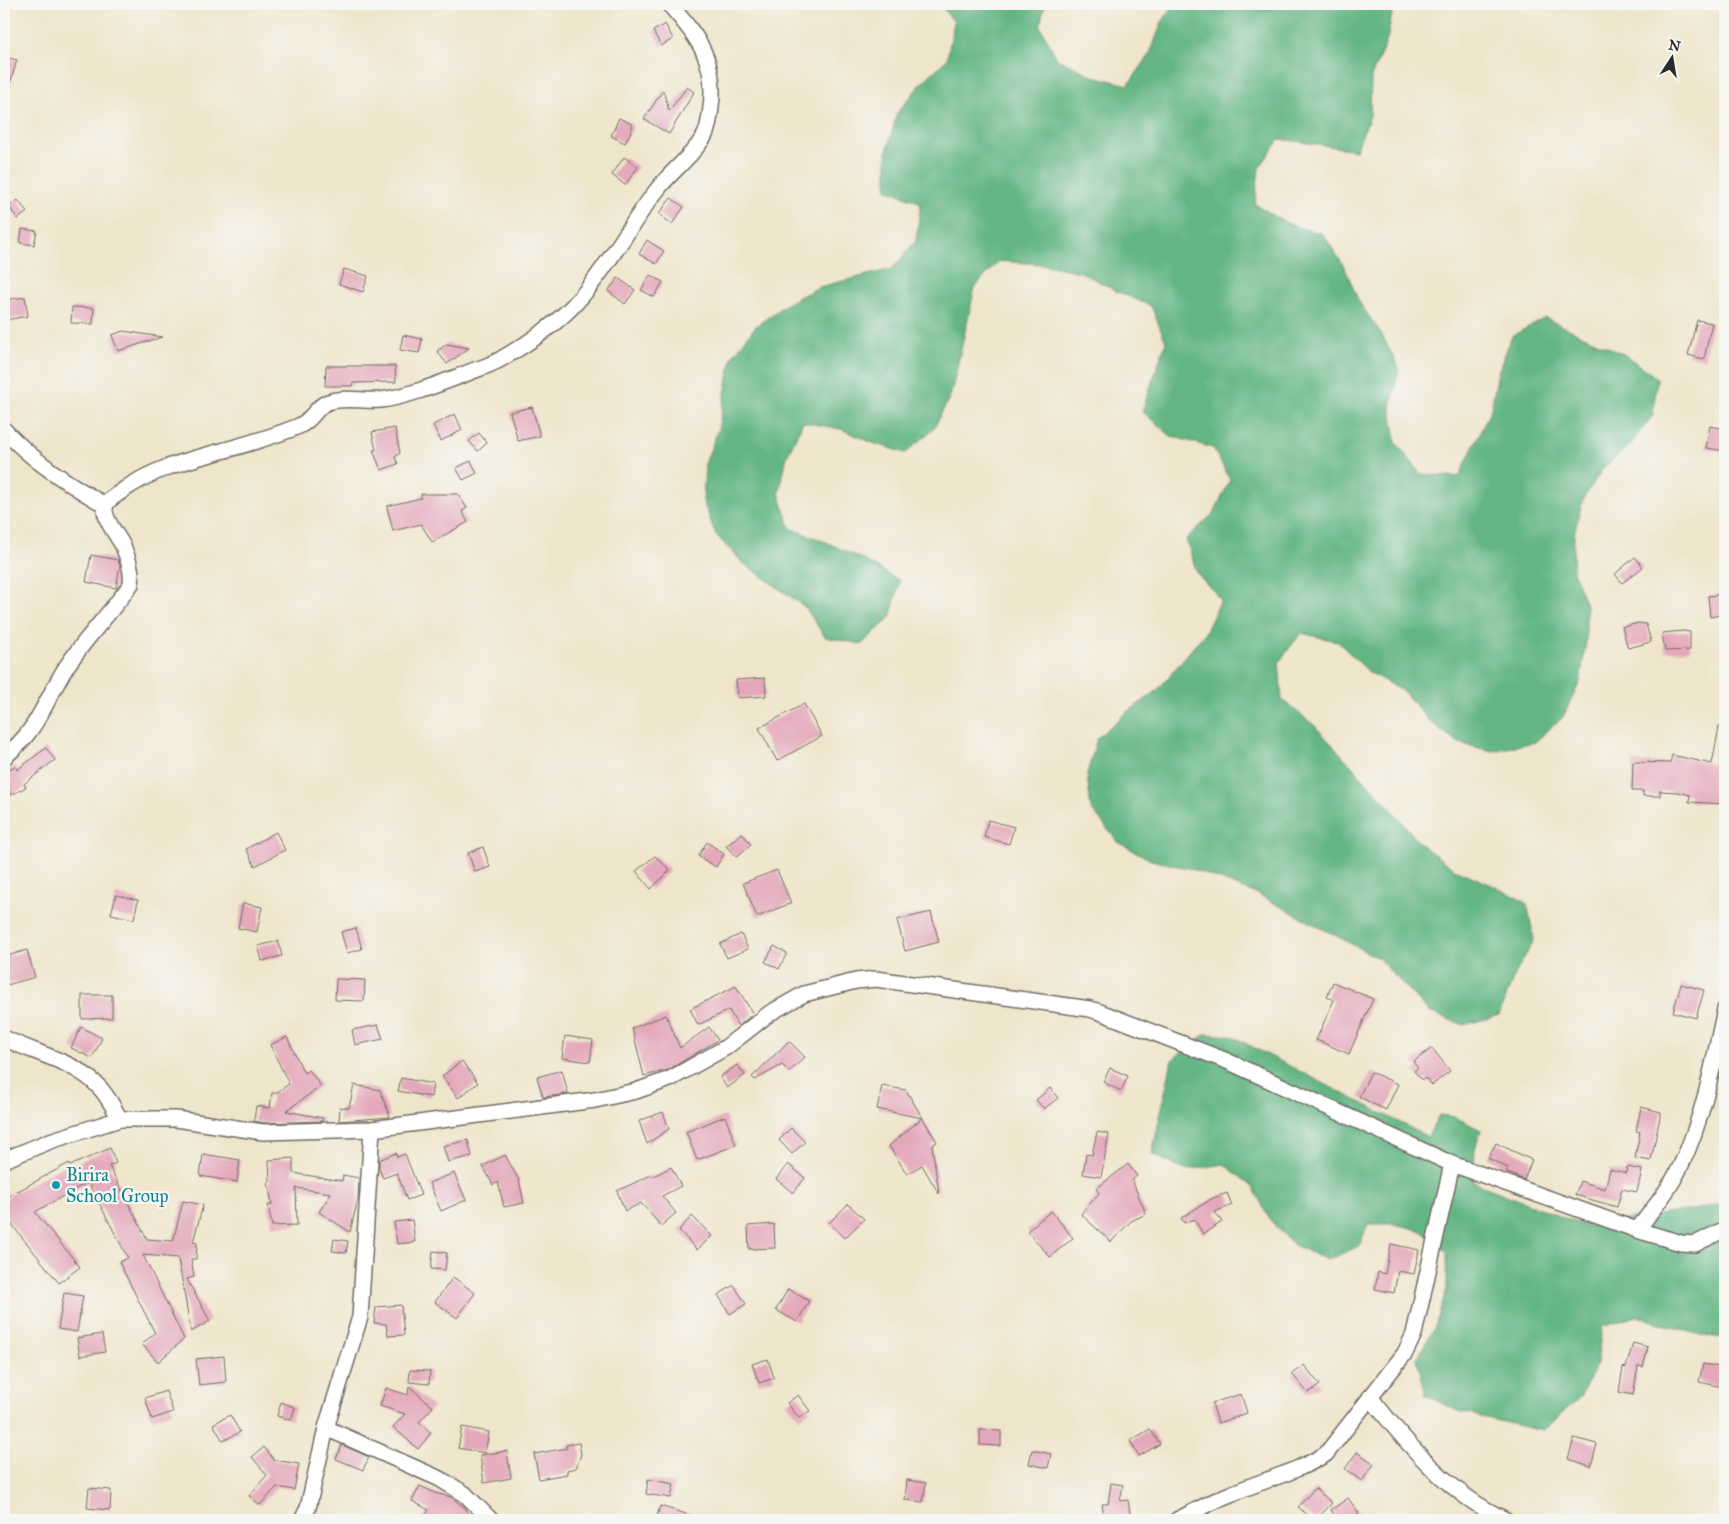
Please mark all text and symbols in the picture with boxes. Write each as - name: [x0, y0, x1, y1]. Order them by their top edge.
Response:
- north arrow: [1646, 32, 1696, 82]
- text: N: [1667, 36, 1682, 55]
- place label: Birira School Group: [66, 1164, 169, 1207]
- marker: Birira School Group: [50, 1179, 62, 1191]

